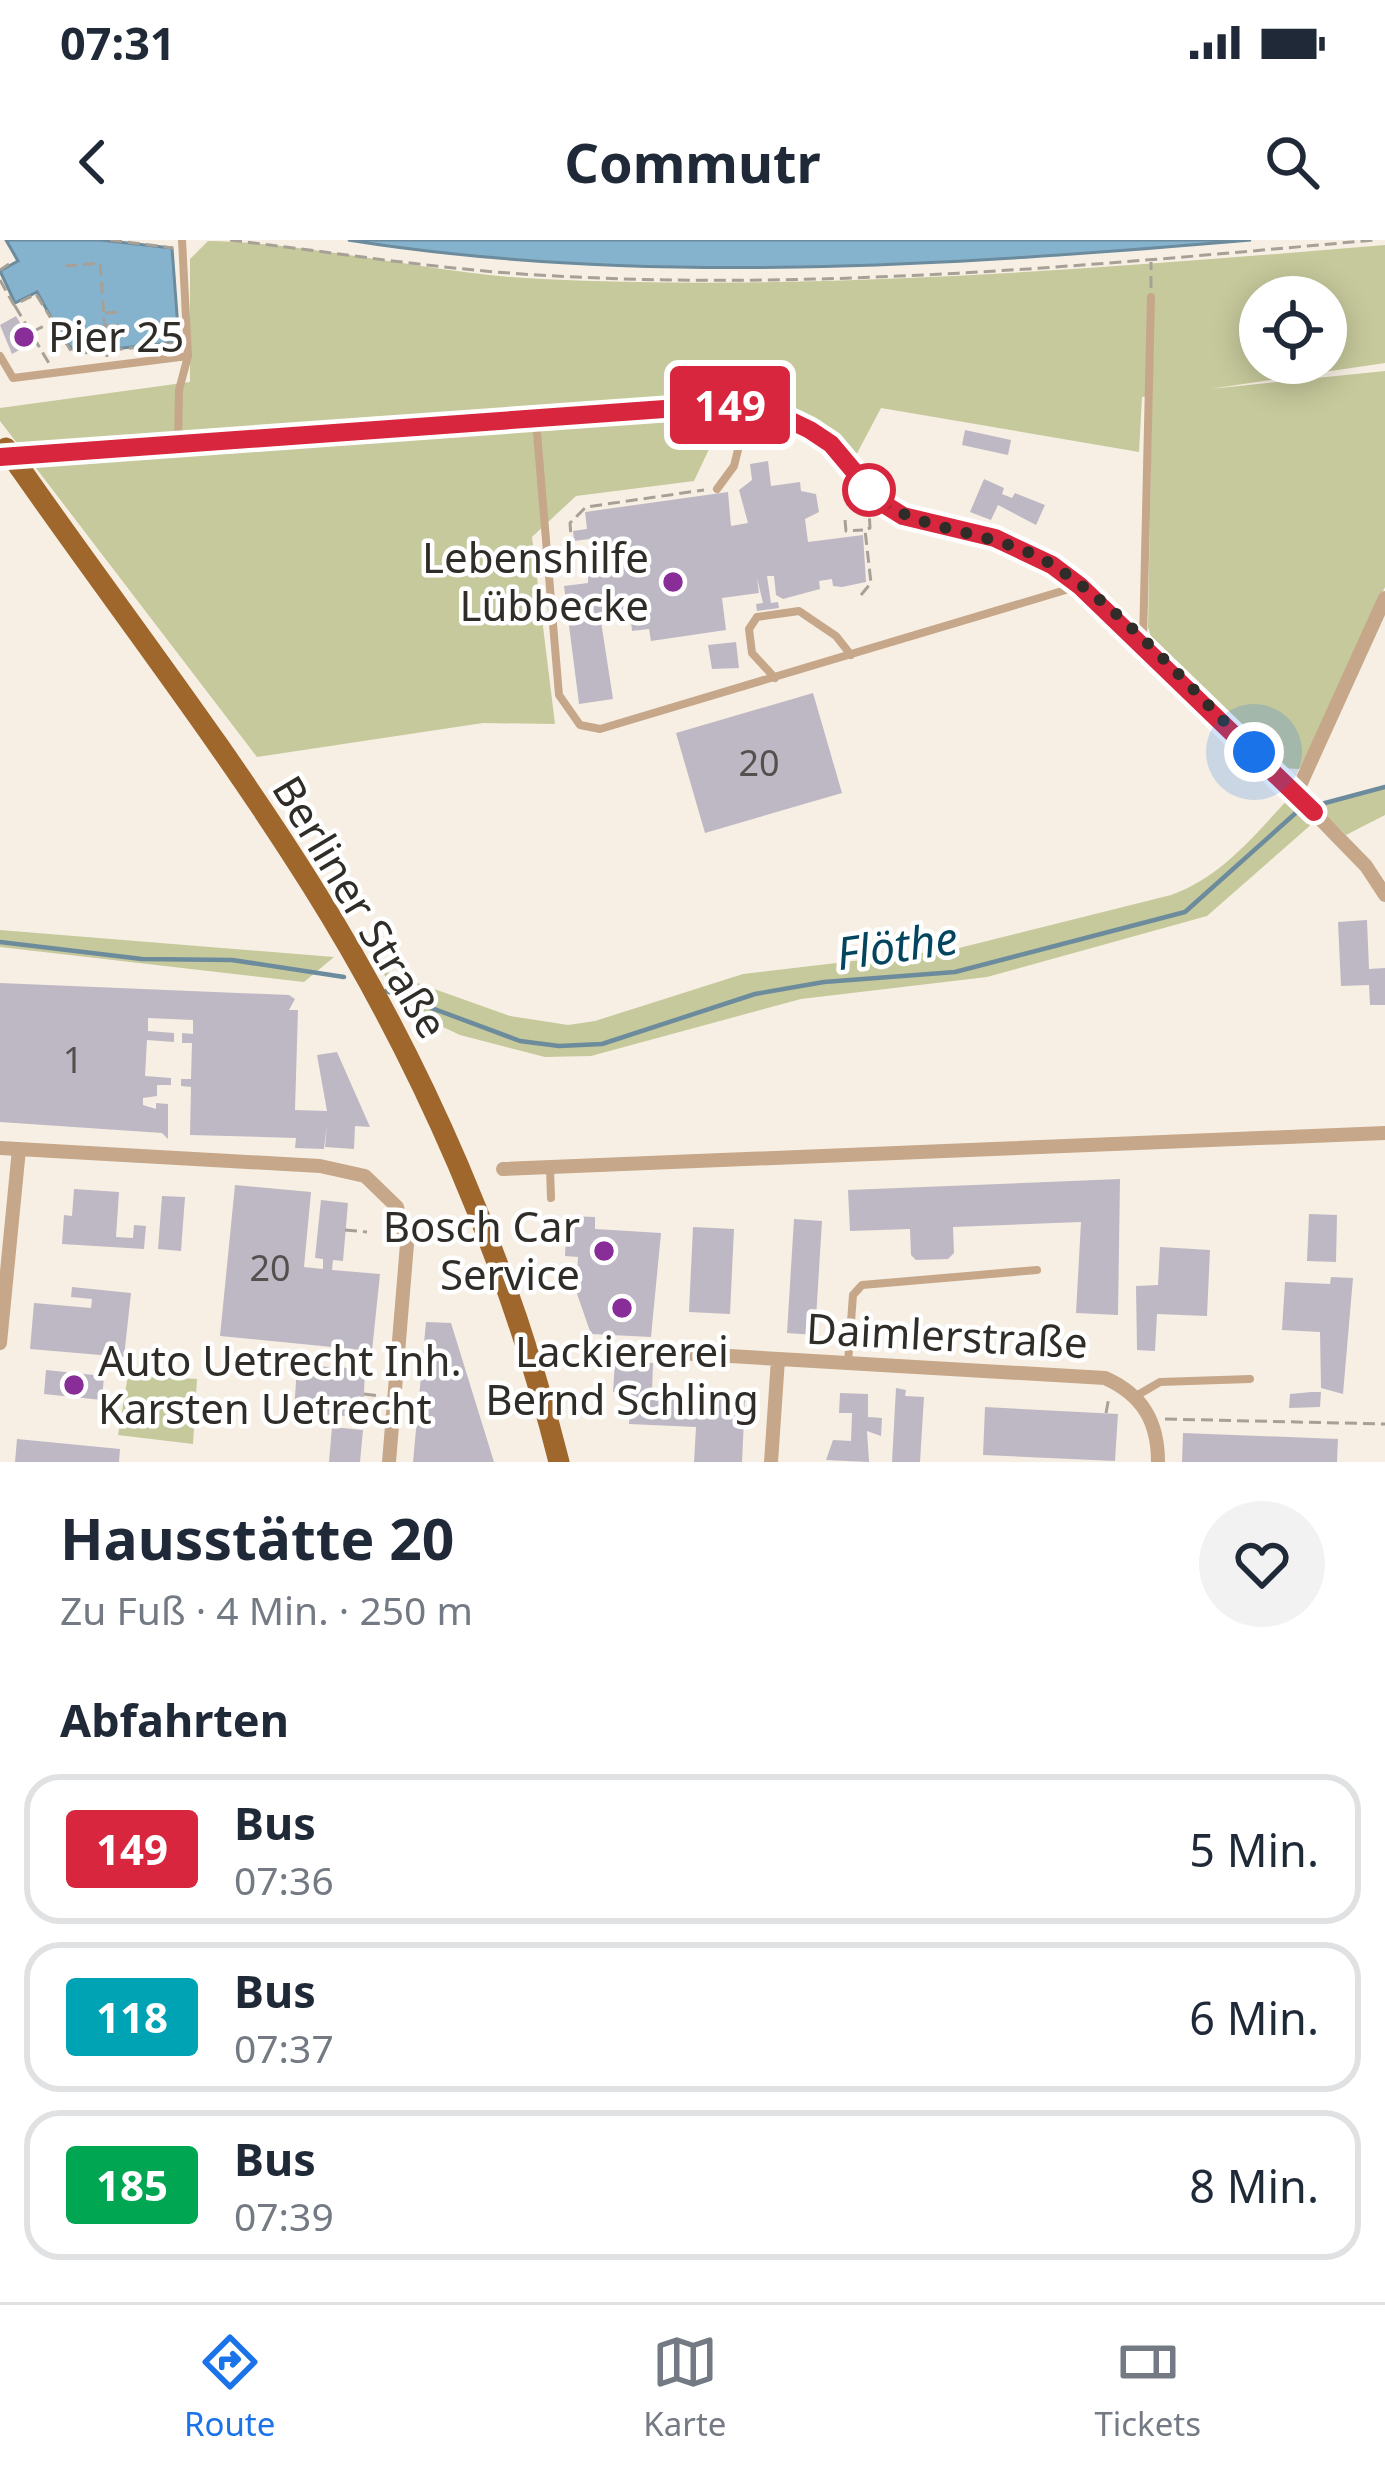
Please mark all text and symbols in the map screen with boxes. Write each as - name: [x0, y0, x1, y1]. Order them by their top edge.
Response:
- text: 07:31: [60, 12, 176, 73]
- text: Commutr: [564, 125, 821, 199]
- icon: back: [60, 129, 126, 195]
- icon: search: [1259, 129, 1325, 195]
- map controls: [1239, 276, 1347, 384]
- button: locate: [1239, 276, 1347, 384]
- place label: Pier 25: [48, 307, 184, 364]
- marker: Pier 25: [11, 324, 37, 350]
- line badge: 149: [661, 366, 799, 444]
- text: 149: [694, 376, 766, 433]
- unlabelled marker: [844, 465, 894, 515]
- place label: Lebenshilfe Lübbecke: [422, 528, 649, 633]
- marker: Lebenshilfe Lübbecke: [660, 569, 686, 595]
- your location: [1224, 722, 1284, 782]
- house number: 20: [738, 738, 780, 787]
- street label: Berliner Straße: [261, 765, 462, 1048]
- water label: Flöthe: [832, 906, 961, 983]
- house number: 1: [63, 1035, 83, 1084]
- place label: Bosch Car Service: [383, 1197, 580, 1302]
- marker: Bosch Car Service: [591, 1238, 617, 1264]
- house number: 20: [249, 1243, 291, 1292]
- marker: Lackiererei Bernd Schling: [609, 1295, 635, 1321]
- street label: Daimlerstraße: [805, 1299, 1089, 1370]
- place label: Lackiererei Bernd Schling: [485, 1322, 759, 1427]
- place label: Auto Uetrecht Inh. Karsten Uetrecht: [98, 1331, 462, 1436]
- marker: Auto Uetrecht Inh. Karsten Uetrecht: [61, 1372, 87, 1398]
- text: Hausstätte 20: [60, 1499, 454, 1577]
- button: heart: [1199, 1501, 1325, 1627]
- text: Zu Fuß · 4 Min. · 250 m: [60, 1583, 473, 1636]
- text: Abfahrten: [60, 1689, 289, 1750]
- text: Bus: [234, 1792, 316, 1853]
- text: 5 Min.: [1189, 1819, 1319, 1880]
- text: 149: [96, 1820, 168, 1877]
- text: 07:36: [234, 1853, 334, 1906]
- text: Bus: [234, 1960, 316, 2021]
- text: 6 Min.: [1189, 1987, 1319, 2048]
- text: 118: [96, 1988, 168, 2045]
- text: 07:37: [234, 2021, 334, 2074]
- text: Bus: [234, 2128, 316, 2189]
- text: 8 Min.: [1189, 2155, 1319, 2216]
- text: 185: [96, 2156, 168, 2213]
- text: 07:39: [234, 2189, 334, 2242]
- tab: Route: [184, 2329, 275, 2446]
- tab: Karte: [643, 2329, 726, 2446]
- tab: Tickets: [1094, 2329, 1201, 2446]

